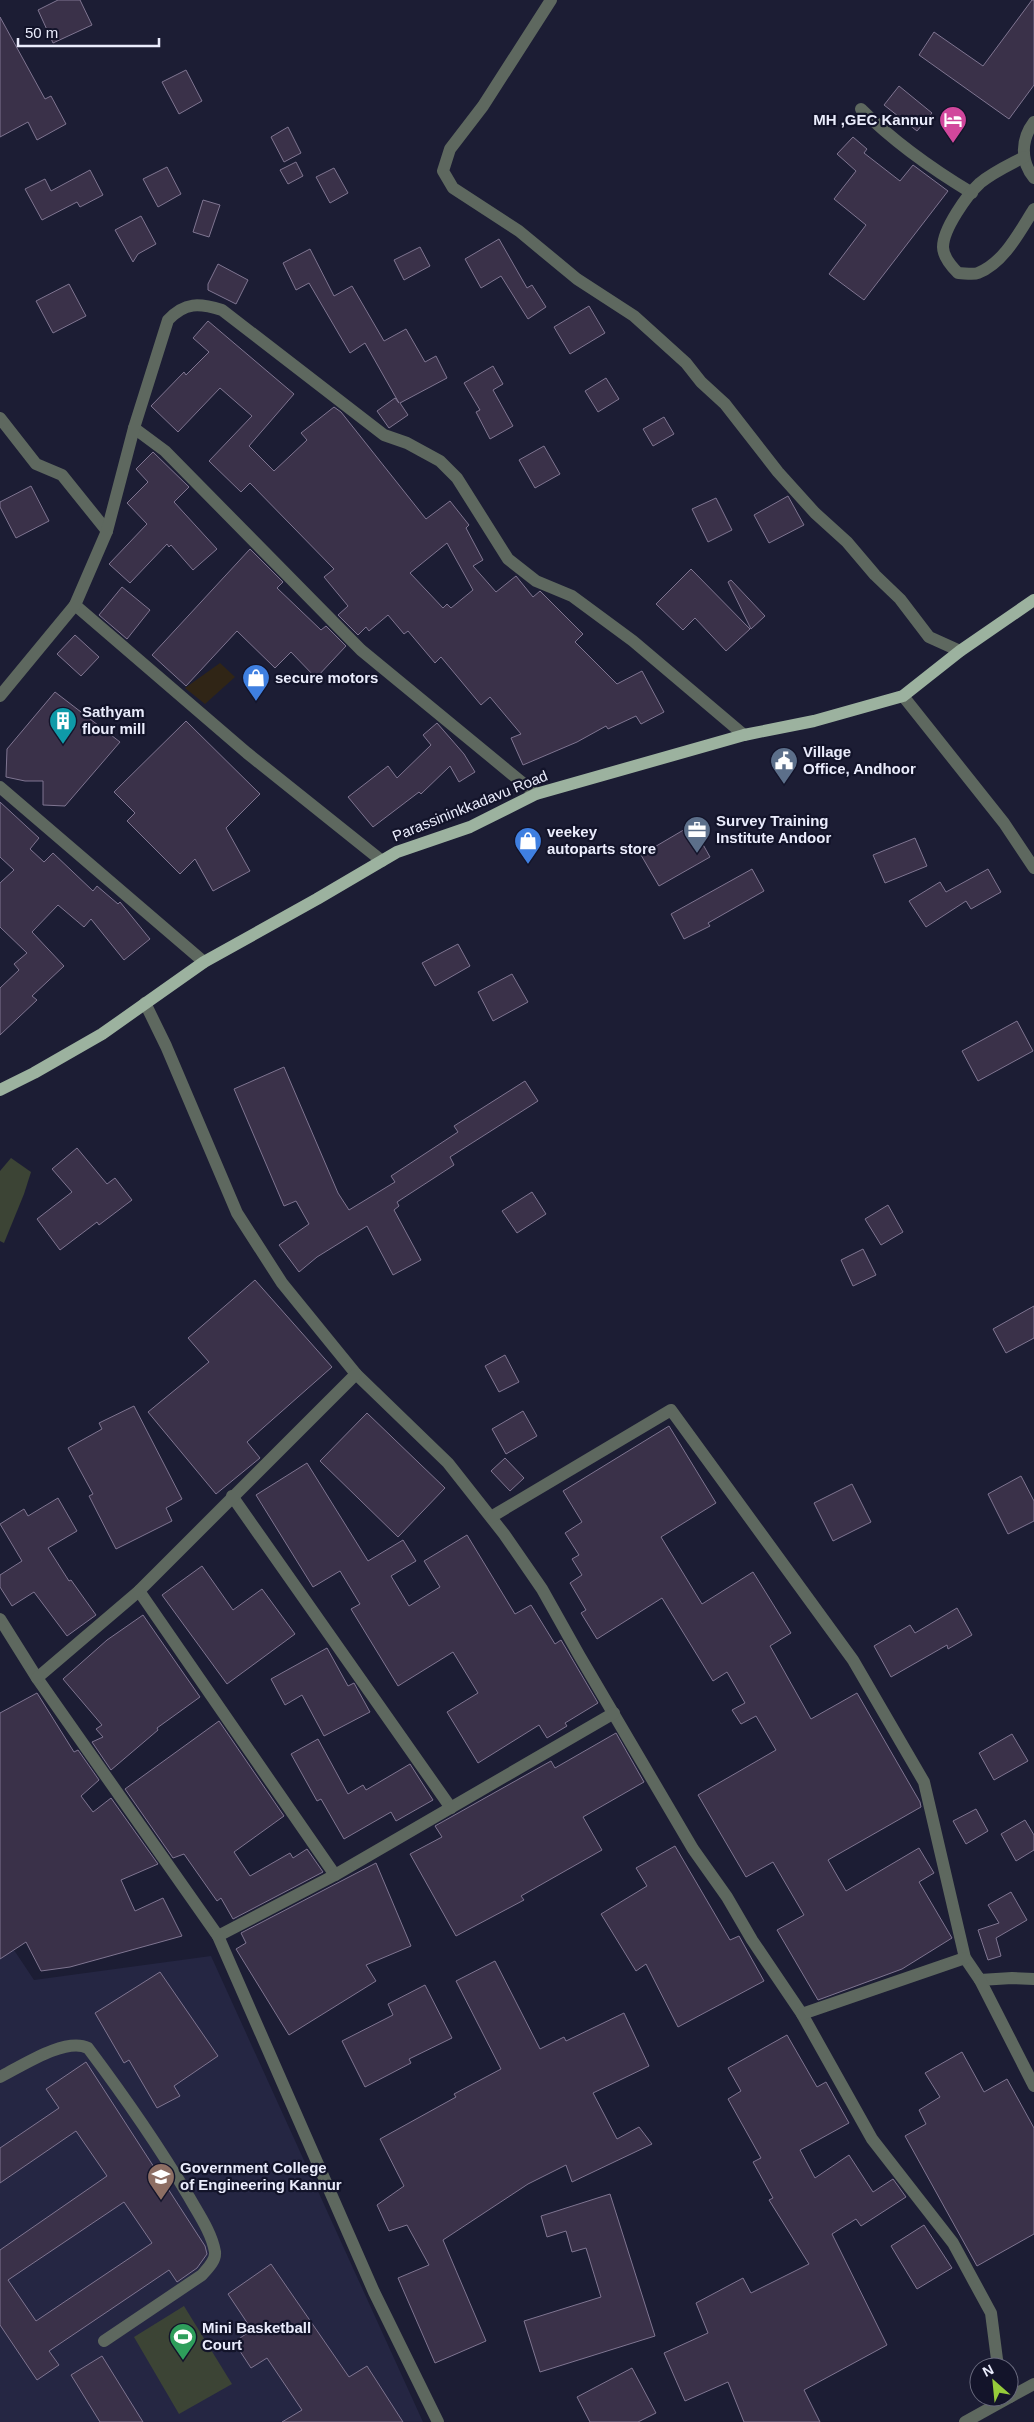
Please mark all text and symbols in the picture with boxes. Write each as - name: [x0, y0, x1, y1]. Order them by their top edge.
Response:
- scale bar: [18, 15, 159, 47]
- text: 50 m: [25, 24, 58, 41]
- hotel icon: MH ,GEC Kannur: [938, 105, 968, 144]
- place label: MH ,GEC Kannur: [813, 111, 934, 128]
- shop icon: secure motors: [241, 663, 271, 702]
- place label: secure motors: [275, 669, 378, 686]
- place label: Sathyam flour mill: [82, 703, 145, 737]
- building icon: Sathyam flour mill: [48, 706, 78, 745]
- place label: Village Office, Andhoor: [803, 743, 916, 777]
- public building icon: Village Office, Andhoor: [769, 746, 799, 785]
- street label: Parassininkkadavu Road: [390, 767, 550, 844]
- place label: Survey Training Institute Andoor: [716, 812, 831, 846]
- office icon: Survey Training Institute Andoor: [682, 815, 712, 854]
- place label: veekey autoparts store: [547, 823, 656, 857]
- shop icon: veekey autoparts store: [513, 826, 543, 865]
- place label: Government College of Engineering Kannur: [180, 2159, 342, 2193]
- school or university icon: Government College of Engineering Kannur: [146, 2162, 176, 2201]
- place label: Mini Basketball Court: [202, 2319, 311, 2353]
- sports icon: Mini Basketball Court: [168, 2322, 198, 2361]
- north arrow: [969, 2357, 1019, 2407]
- text: N: [980, 2361, 996, 2380]

